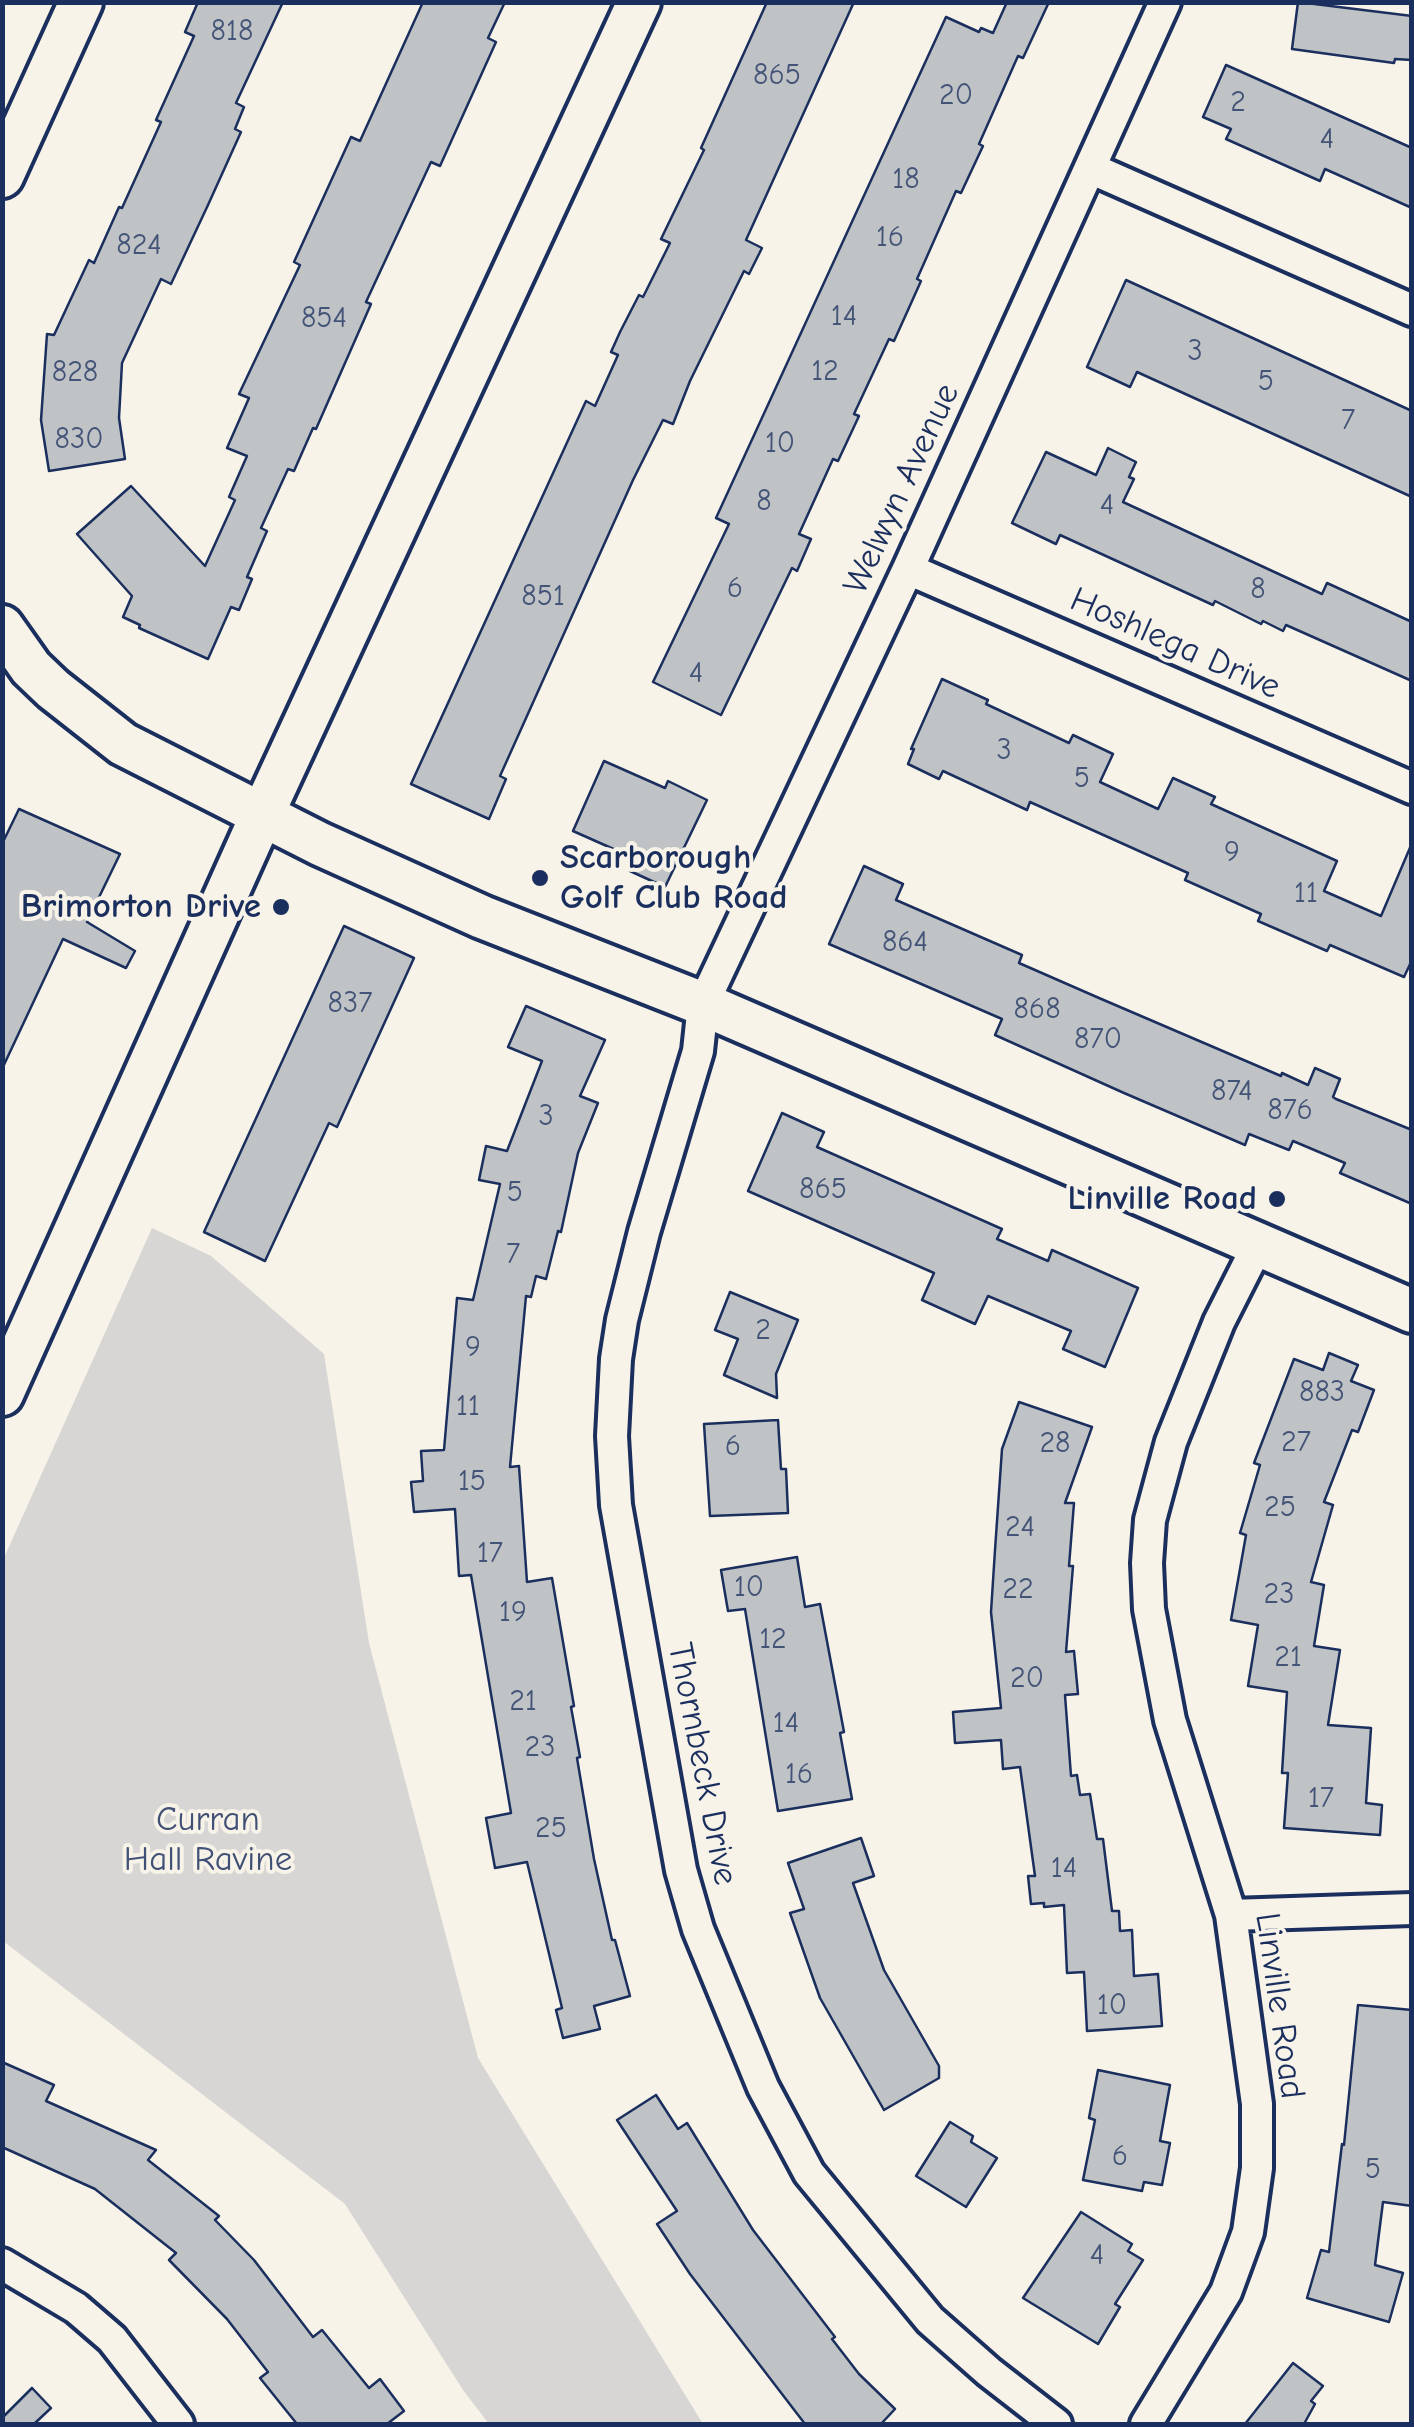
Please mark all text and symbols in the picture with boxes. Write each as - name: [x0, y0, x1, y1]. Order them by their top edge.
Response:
- house number: 818: [211, 14, 253, 50]
- house number: 865: [753, 58, 801, 94]
- house number: 20: [939, 78, 973, 114]
- house number: 2: [1230, 85, 1246, 121]
- house number: 4: [1320, 122, 1334, 158]
- house number: 18: [892, 162, 920, 198]
- house number: 16: [876, 220, 904, 256]
- house number: 824: [116, 228, 162, 264]
- house number: 14: [831, 299, 857, 335]
- house number: 854: [301, 301, 347, 337]
- house number: 3: [1187, 334, 1203, 370]
- house number: 12: [811, 354, 839, 390]
- house number: 828: [52, 355, 98, 391]
- house number: 5: [1258, 364, 1274, 400]
- street label: Welwyn Avenue: [835, 377, 969, 601]
- house number: 7: [1341, 403, 1355, 439]
- house number: 830: [55, 422, 103, 458]
- house number: 10: [765, 426, 795, 462]
- house number: 8: [756, 484, 772, 520]
- house number: 4: [1100, 488, 1114, 524]
- house number: 6: [727, 571, 743, 607]
- house number: 8: [1250, 572, 1266, 608]
- house number: 851: [521, 579, 565, 615]
- street label: Hoshlega Drive: [1063, 579, 1287, 709]
- house number: 4: [689, 656, 703, 692]
- house number: 3: [996, 733, 1012, 769]
- house number: 5: [1074, 761, 1090, 797]
- house number: 9: [1224, 835, 1240, 871]
- place label: Scarborough Golf Club Road: [560, 837, 788, 919]
- marker: Scarborough Golf Club Road: [529, 867, 551, 889]
- house number: 11: [1294, 876, 1318, 912]
- place label: Brimorton Drive: [21, 886, 261, 928]
- marker: Brimorton Drive: [270, 896, 292, 918]
- house number: 864: [882, 925, 928, 961]
- house number: 837: [328, 986, 372, 1022]
- house number: 868: [1013, 992, 1061, 1028]
- house number: 870: [1074, 1022, 1122, 1058]
- house number: 874: [1211, 1074, 1253, 1110]
- house number: 876: [1267, 1093, 1313, 1129]
- house number: 3: [538, 1099, 554, 1135]
- house number: 865: [799, 1172, 847, 1208]
- house number: 5: [507, 1175, 523, 1211]
- place label: Linville Road: [1067, 1178, 1257, 1220]
- marker: Linville Road: [1266, 1188, 1288, 1210]
- house number: 7: [506, 1237, 520, 1273]
- house number: 2: [755, 1313, 771, 1349]
- house number: 9: [465, 1330, 481, 1366]
- house number: 883: [1299, 1375, 1345, 1411]
- house number: 11: [456, 1389, 480, 1425]
- house number: 27: [1281, 1425, 1311, 1461]
- house number: 28: [1039, 1426, 1071, 1462]
- house number: 6: [725, 1429, 741, 1465]
- house number: 15: [458, 1464, 486, 1500]
- house number: 25: [1264, 1490, 1296, 1526]
- house number: 24: [1005, 1510, 1035, 1546]
- house number: 17: [477, 1536, 503, 1572]
- house number: 10: [734, 1570, 764, 1606]
- house number: 22: [1002, 1572, 1034, 1608]
- house number: 23: [1264, 1577, 1294, 1613]
- house number: 19: [499, 1595, 527, 1631]
- house number: 12: [759, 1622, 787, 1658]
- street label: Thornbeck Drive: [658, 1639, 746, 1889]
- house number: 21: [1274, 1640, 1302, 1676]
- house number: 20: [1010, 1661, 1044, 1697]
- house number: 21: [509, 1684, 537, 1720]
- house number: 14: [773, 1706, 799, 1742]
- house number: 23: [525, 1730, 555, 1766]
- house number: 16: [785, 1757, 813, 1793]
- house number: 17: [1308, 1781, 1334, 1817]
- park label: Curran Hall Ravine: [124, 1799, 292, 1881]
- house number: 25: [535, 1811, 567, 1847]
- house number: 14: [1051, 1851, 1077, 1887]
- street label: Linville Road: [1245, 1910, 1313, 2102]
- house number: 10: [1097, 1988, 1127, 2024]
- house number: 6: [1112, 2139, 1128, 2175]
- house number: 5: [1365, 2152, 1381, 2188]
- house number: 4: [1090, 2238, 1104, 2274]

